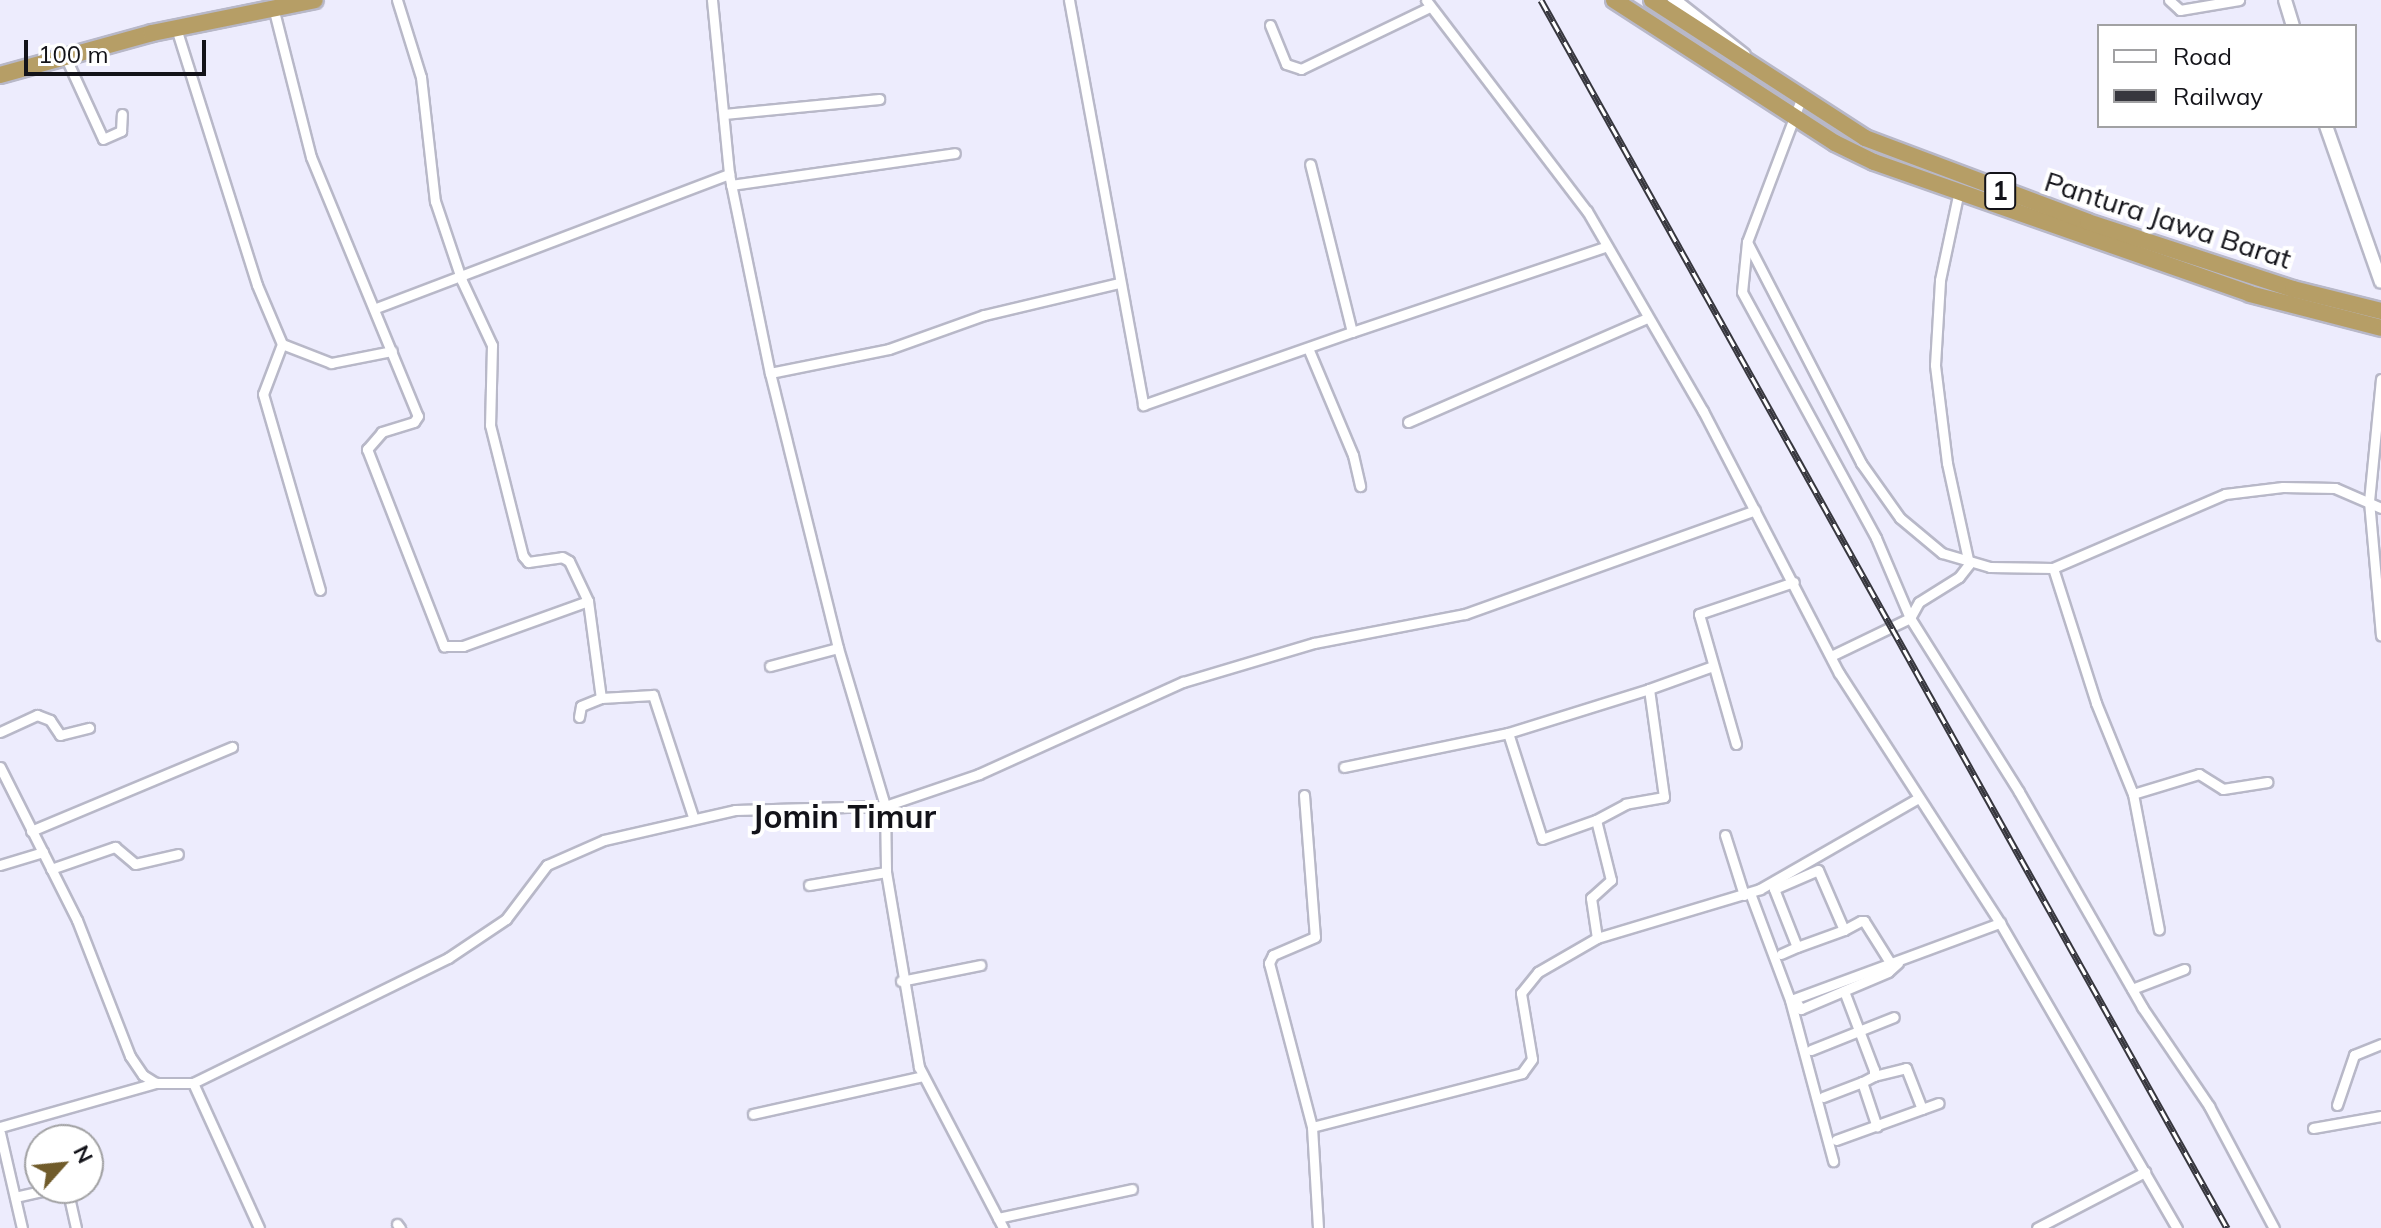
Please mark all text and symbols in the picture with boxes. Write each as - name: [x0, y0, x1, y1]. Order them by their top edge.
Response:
- scale bar: [28, 24, 210, 74]
- legend: [2097, 24, 2357, 128]
- text: 100 m: [38, 39, 109, 69]
- text: Road: [2173, 41, 2232, 71]
- text: Railway: [2173, 81, 2263, 111]
- street label: Pantura Jawa Barat: [2040, 164, 2296, 276]
- road number: 1: [1984, 169, 2016, 213]
- district label: Jomin Timur: [752, 797, 936, 835]
- north arrow: [24, 1124, 104, 1204]
- text: N: [67, 1140, 100, 1168]

